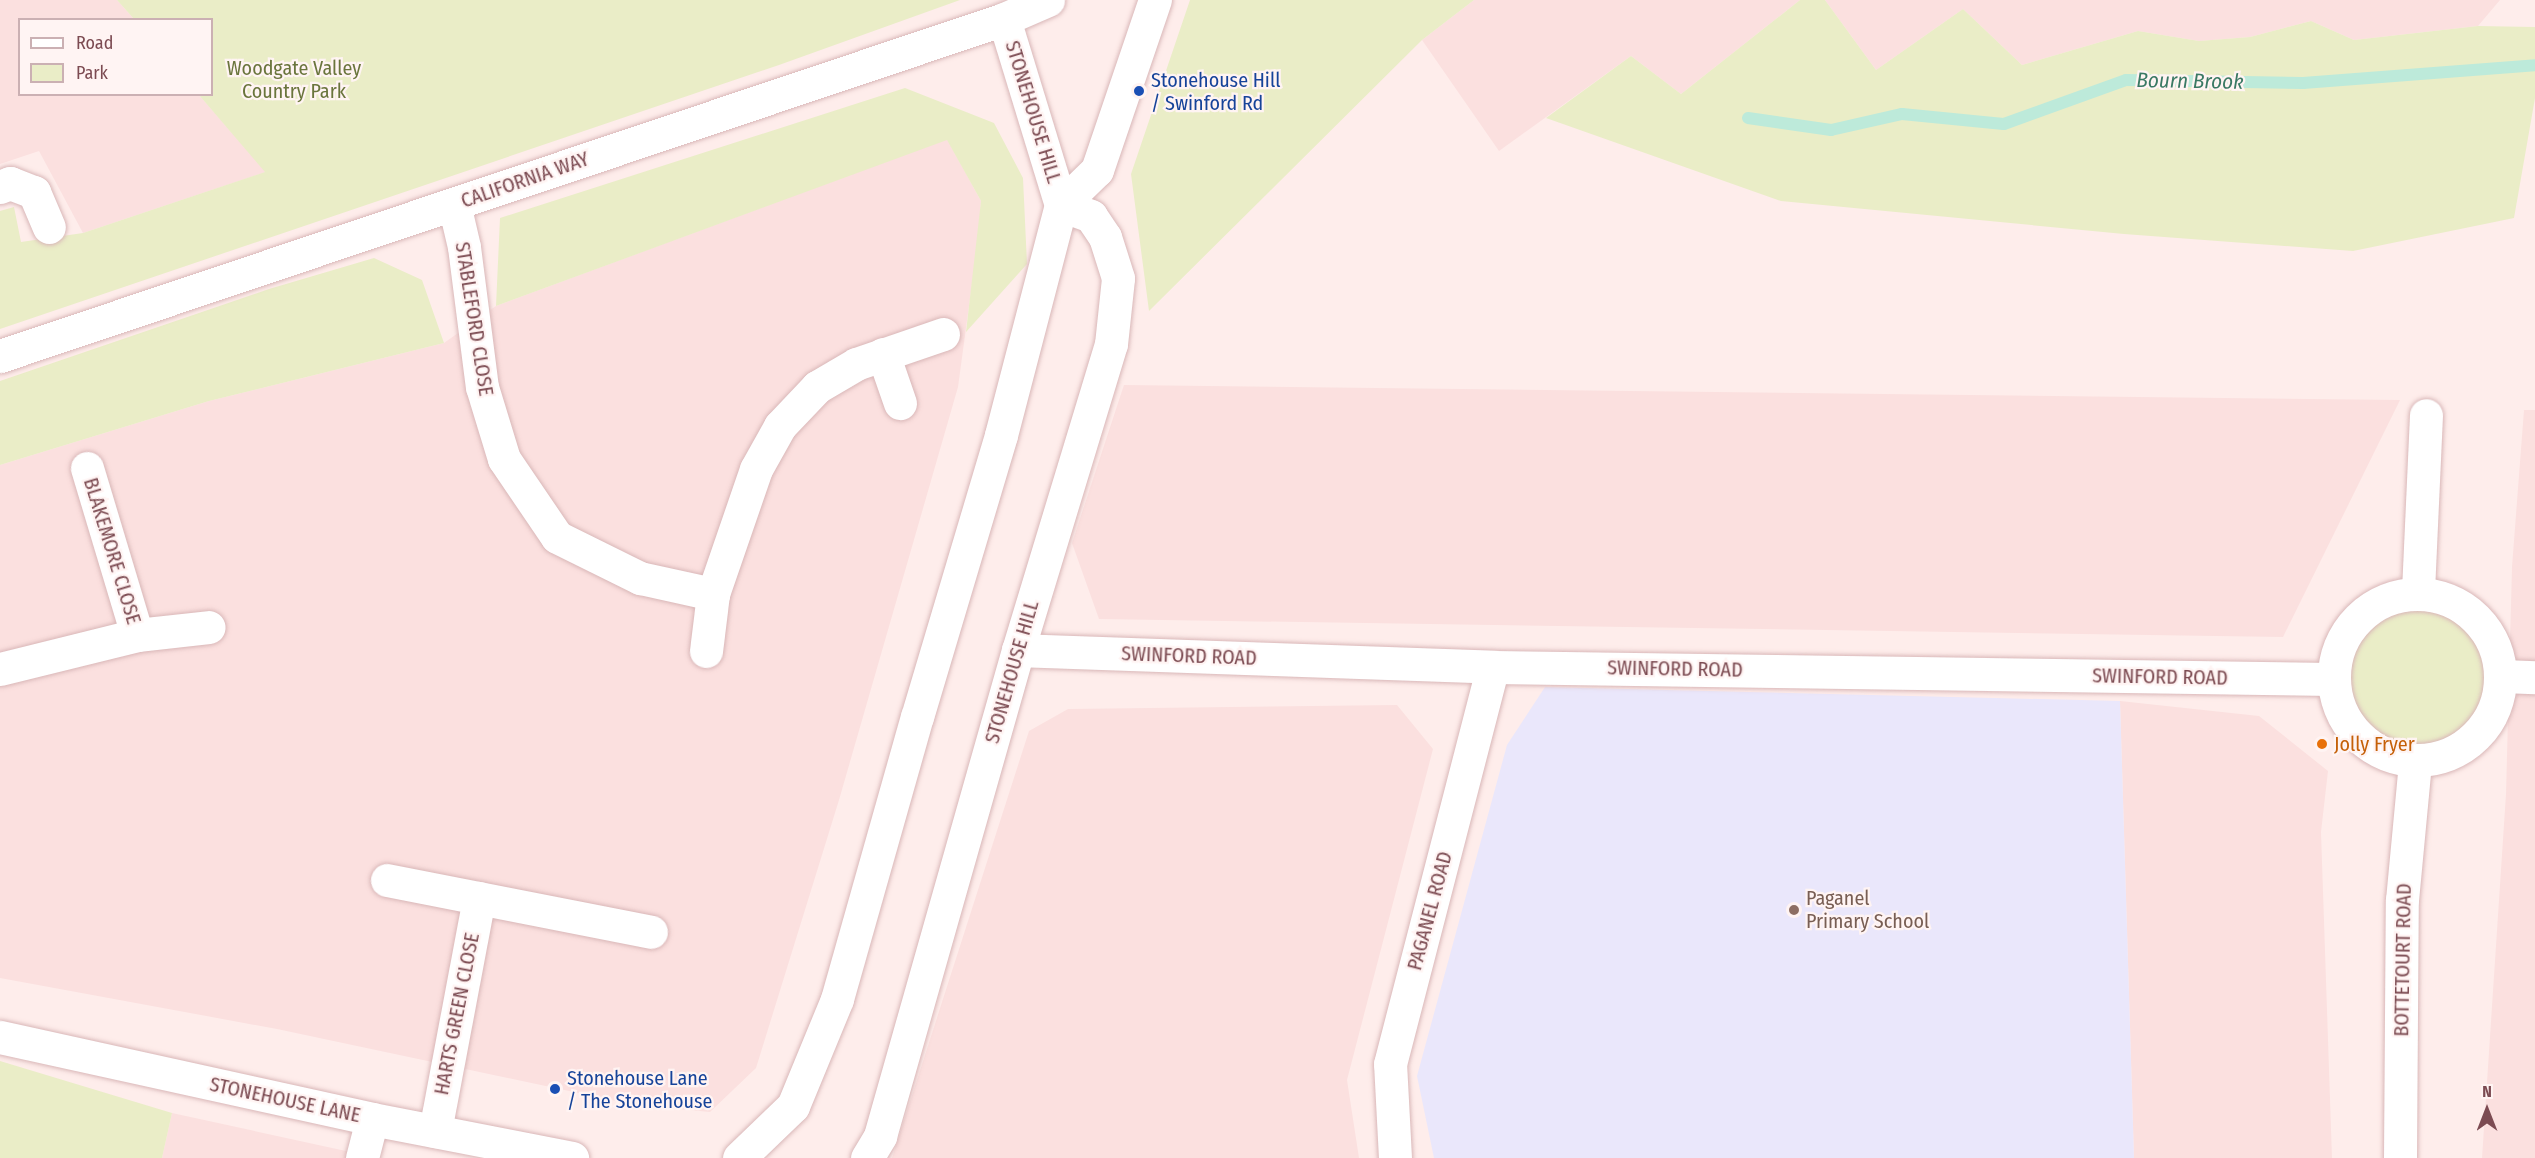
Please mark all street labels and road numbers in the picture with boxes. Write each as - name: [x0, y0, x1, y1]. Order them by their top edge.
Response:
- street label: STONEHOUSE HILL: [1000, 38, 1066, 186]
- street label: CALIFORNIA WAY: [458, 147, 592, 213]
- street label: STABLEFORD CLOSE: [450, 240, 498, 398]
- street label: BLAKEMORE CLOSE: [78, 475, 146, 627]
- street label: STONEHOUSE HILL: [980, 598, 1044, 746]
- street label: SWINFORD ROAD: [1121, 642, 1257, 670]
- street label: SWINFORD ROAD: [1607, 656, 1743, 682]
- street label: SWINFORD ROAD: [2092, 664, 2228, 690]
- street label: PAGANEL ROAD: [1403, 849, 1457, 973]
- street label: BOTTETOURT ROAD: [2390, 883, 2416, 1037]
- street label: HARTS GREEN CLOSE: [430, 931, 484, 1097]
- street label: STONEHOUSE LANE: [208, 1072, 362, 1128]

